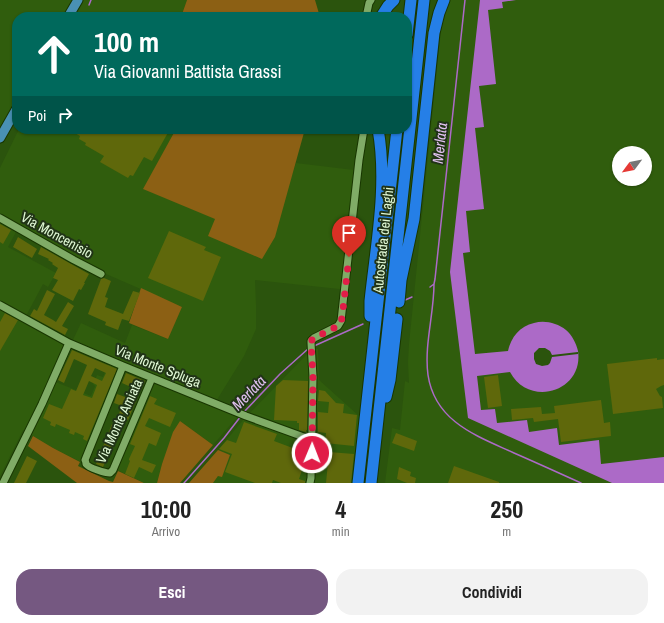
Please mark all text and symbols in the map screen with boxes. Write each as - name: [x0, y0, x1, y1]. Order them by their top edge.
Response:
- text: 100 m: [94, 23, 159, 61]
- icon: ahead: [28, 28, 80, 80]
- text: Via Giovanni Battista Grassi: [94, 59, 282, 84]
- icon: right: [54, 104, 76, 126]
- text: Poi: [28, 105, 46, 126]
- water label: Merlata: [427, 121, 452, 164]
- north arrow: [612, 146, 652, 186]
- map controls: [612, 146, 652, 186]
- street label: Autostrada dei Laghi: [368, 186, 398, 295]
- street label: Via Moncenisio: [18, 208, 96, 262]
- pin: [332, 216, 366, 257]
- icon: arrive: [338, 222, 360, 244]
- street label: Via Monte Spluga: [112, 341, 204, 392]
- water label: Merlata: [227, 370, 271, 415]
- street label: Via Monte Amiata: [92, 375, 147, 466]
- position arrow: [291, 432, 333, 474]
- text: 10:00: [141, 493, 191, 525]
- text: 4: [335, 493, 346, 525]
- text: 250: [490, 493, 523, 525]
- text: Arrivo: [152, 523, 180, 540]
- text: min: [332, 523, 350, 540]
- text: m: [502, 523, 511, 540]
- button: Esci: [16, 569, 328, 615]
- button: Condividi: [336, 569, 648, 615]

